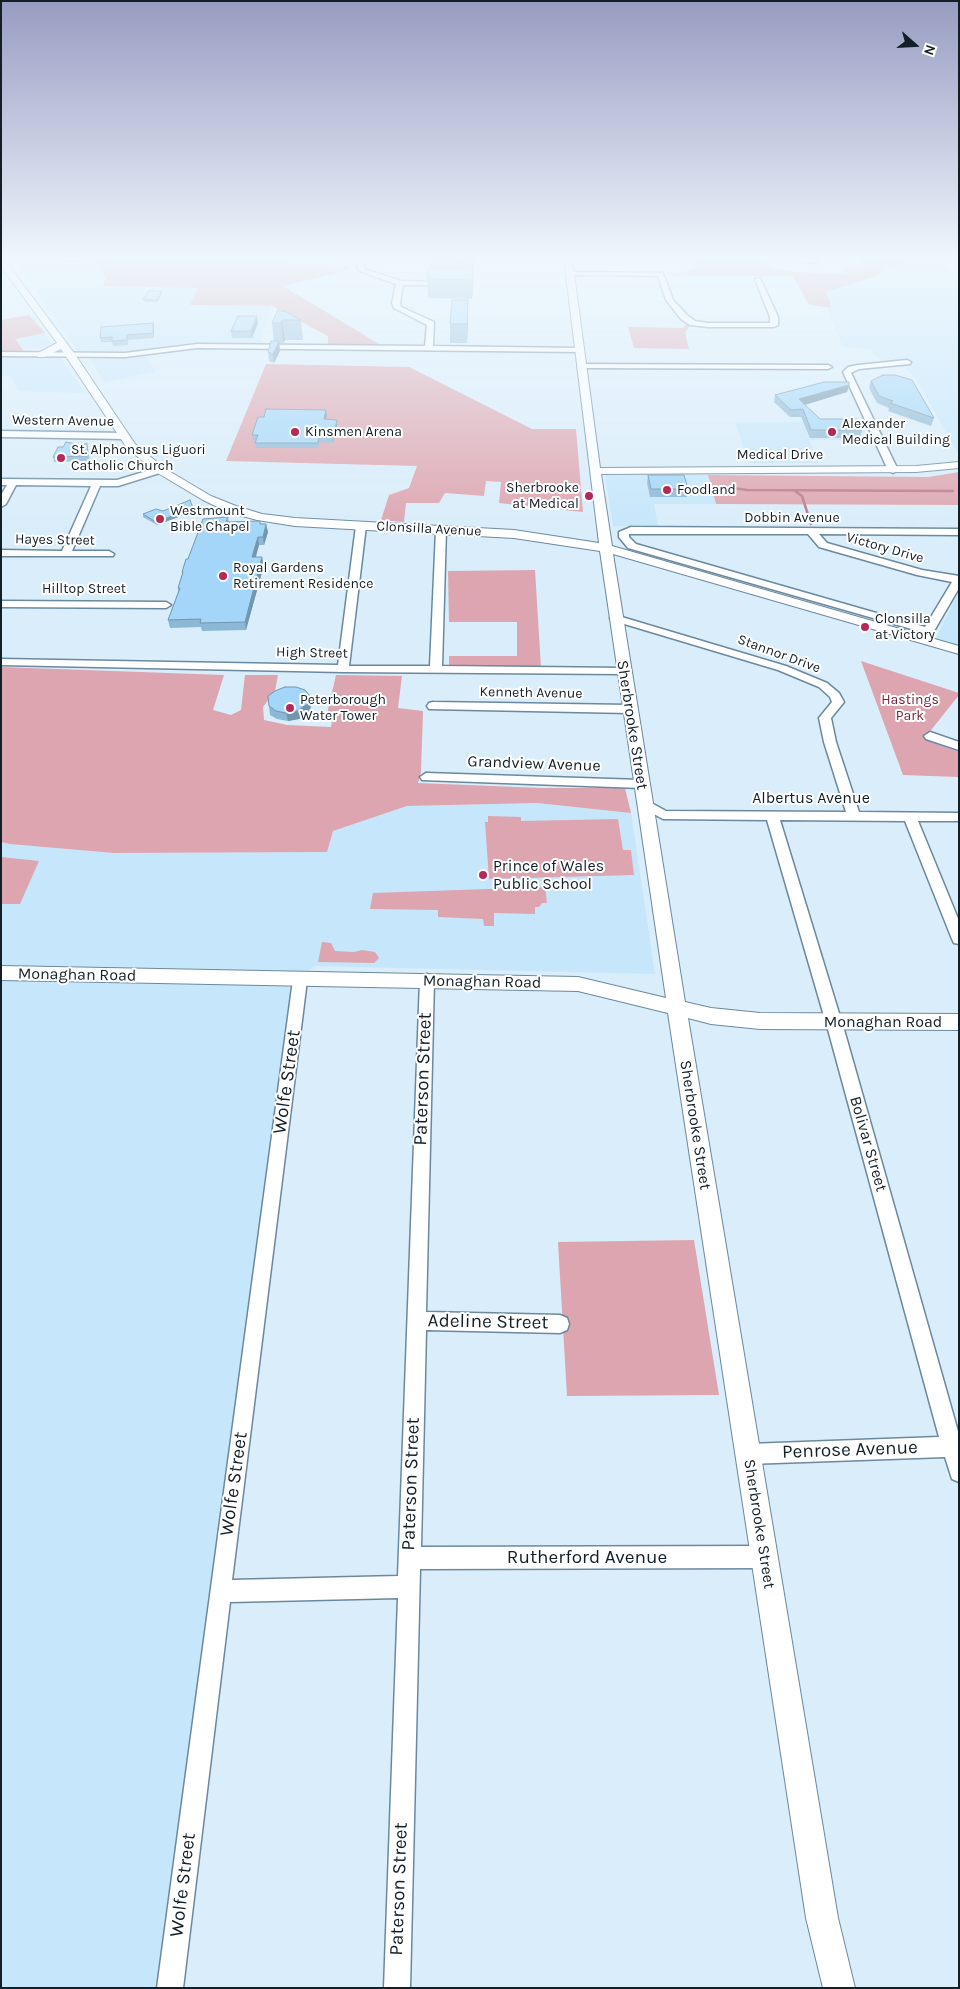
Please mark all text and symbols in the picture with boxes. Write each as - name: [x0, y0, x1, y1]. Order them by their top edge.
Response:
- north arrow: [890, 20, 940, 70]
- text: N: [920, 43, 939, 58]
- street label: Western Avenue: [12, 412, 114, 430]
- place label: Alexander Medical Building: [842, 416, 950, 448]
- place label: Kinsmen Arena: [305, 424, 402, 440]
- marker: Kinsmen Arena: [289, 426, 301, 438]
- marker: Alexander Medical Building: [826, 426, 838, 438]
- place label: St. Alphonsus Liguori Catholic Church: [71, 442, 206, 474]
- street label: Medical Drive: [737, 447, 823, 463]
- marker: St. Alphonsus Liguori Catholic Church: [55, 452, 67, 464]
- place label: Sherbrooke at Medical: [506, 480, 579, 512]
- place label: Foodland: [677, 482, 736, 498]
- marker: Foodland: [661, 484, 673, 496]
- marker: Sherbrooke at Medical: [583, 490, 595, 502]
- place label: Westmount Bible Chapel: [170, 503, 250, 536]
- street label: Dobbin Avenue: [744, 510, 840, 526]
- marker: Westmount Bible Chapel: [154, 513, 166, 525]
- street label: Clonsilla Avenue: [376, 518, 482, 540]
- street label: Victory Drive: [844, 529, 926, 567]
- street label: Hayes Street: [15, 531, 95, 549]
- place label: Royal Gardens Retirement Residence: [233, 560, 373, 592]
- marker: Royal Gardens Retirement Residence: [217, 570, 229, 582]
- street label: Hilltop Street: [42, 581, 126, 597]
- place label: Clonsilla at Victory: [875, 611, 935, 644]
- marker: Clonsilla at Victory: [859, 621, 871, 633]
- street label: Stannor Drive: [735, 631, 823, 677]
- street label: High Street: [276, 644, 348, 662]
- street label: Sherbrooke Street: [612, 659, 652, 791]
- street label: Kenneth Avenue: [479, 684, 583, 702]
- place label: Peterborough Water Tower: [300, 692, 386, 724]
- park label: Hastings Park: [881, 692, 939, 724]
- marker: Peterborough Water Tower: [284, 702, 296, 714]
- street label: Grandview Avenue: [467, 752, 601, 776]
- street label: Albertus Avenue: [752, 788, 870, 808]
- place label: Prince of Wales Public School: [493, 856, 604, 894]
- marker: Prince of Wales Public School: [477, 869, 489, 881]
- street label: Monaghan Road: [18, 964, 136, 986]
- street label: Monaghan Road: [423, 971, 541, 993]
- street label: Paterson Street: [409, 1012, 437, 1146]
- street label: Monaghan Road: [824, 1012, 942, 1032]
- street label: Wolfe Street: [268, 1028, 306, 1136]
- street label: Sherbrooke Street: [675, 1059, 715, 1191]
- street label: Bolivar Street: [845, 1094, 891, 1194]
- street label: Adeline Street: [427, 1310, 549, 1334]
- street label: Paterson Street: [397, 1417, 425, 1551]
- street label: Wolfe Street: [215, 1430, 253, 1538]
- street label: Penrose Avenue: [782, 1436, 918, 1464]
- street label: Sherbrooke Street: [739, 1458, 779, 1590]
- street label: Rutherford Avenue: [507, 1547, 667, 1569]
- street label: Paterson Street: [385, 1822, 413, 1956]
- street label: Wolfe Street: [165, 1831, 201, 1939]

